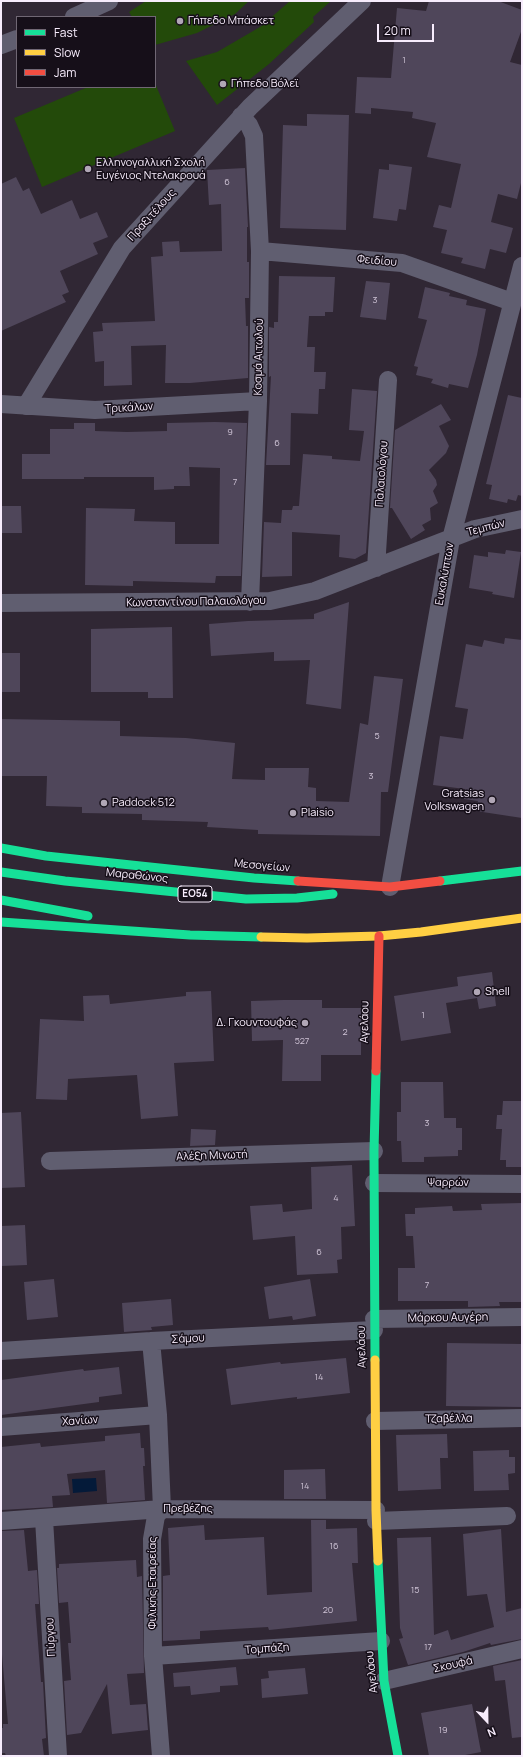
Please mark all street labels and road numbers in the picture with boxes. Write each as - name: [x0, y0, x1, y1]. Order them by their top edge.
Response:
- street label: Πραξιτέλους: [125, 186, 179, 244]
- street label: Φειδίου: [357, 253, 397, 269]
- street label: Κοσμά Αιτωλού: [252, 318, 266, 396]
- street label: Τρικάλων: [104, 400, 154, 416]
- street label: Παλαιολόγου: [373, 441, 391, 507]
- street label: Τεμπών: [466, 517, 506, 539]
- street label: Ευκαλύπτων: [433, 542, 457, 606]
- street label: Κωνσταντίνου Παλαιολόγου: [126, 594, 266, 610]
- street label: Μεσογείων: [233, 857, 291, 875]
- street label: Μαραθώνος: [105, 866, 169, 886]
- road number: ΕΟ54: [178, 886, 212, 902]
- street label: Αγελάου: [358, 1001, 372, 1043]
- street label: Αλέξη Μινωτή: [176, 1148, 248, 1164]
- street label: Ψαρρών: [427, 1176, 469, 1190]
- street label: Μάρκου Αυγέρη: [408, 1311, 488, 1325]
- street label: Αγελάου: [355, 1326, 369, 1368]
- street label: Σάμου: [171, 1332, 205, 1346]
- street label: Τζαβέλλα: [425, 1412, 473, 1426]
- street label: Χανίων: [61, 1413, 99, 1429]
- street label: Πρεβέζης: [163, 1502, 213, 1516]
- street label: Φιλικής Εταιρείας: [146, 1537, 160, 1629]
- street label: Πύργου: [43, 1617, 59, 1657]
- street label: Τομπάζη: [244, 1641, 290, 1657]
- street label: Αγελάου: [363, 1650, 381, 1694]
- street label: Σκουφά: [432, 1654, 474, 1676]

